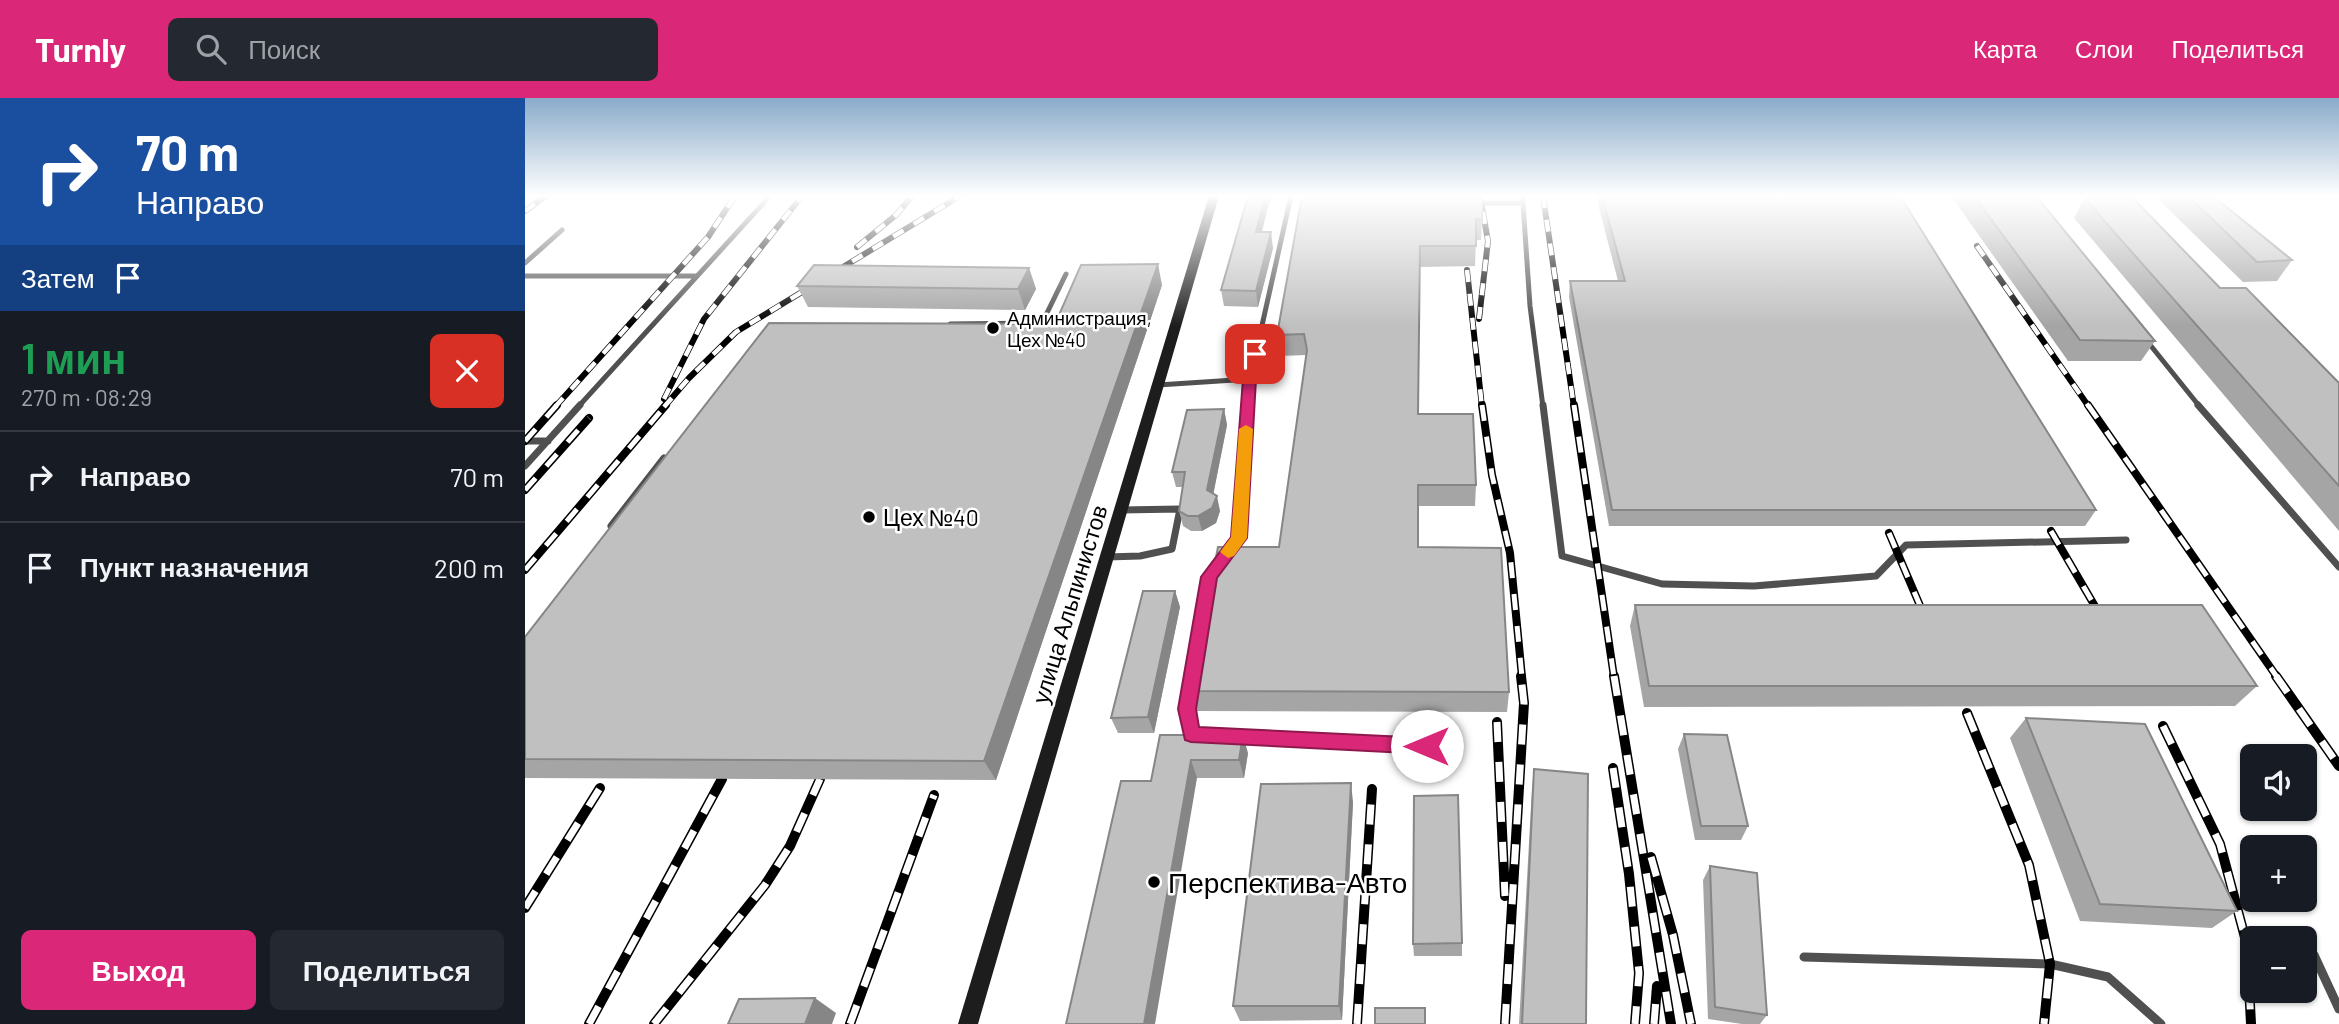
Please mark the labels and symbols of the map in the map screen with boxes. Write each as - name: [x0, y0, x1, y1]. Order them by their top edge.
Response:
- place label: Администрация, Цех №40: [1007, 306, 1152, 351]
- marker: Администрация, Цех №40: [985, 320, 1001, 336]
- pin: [1225, 324, 1285, 384]
- street label: улица Альпинистов: [1025, 501, 1113, 707]
- place label: Цех №40: [883, 503, 979, 531]
- marker: Цех №40: [861, 509, 877, 525]
- position arrow: [1390, 709, 1464, 783]
- place label: Перспектива-Авто: [1168, 865, 1407, 899]
- marker: Перспектива-Авто: [1146, 874, 1162, 890]

